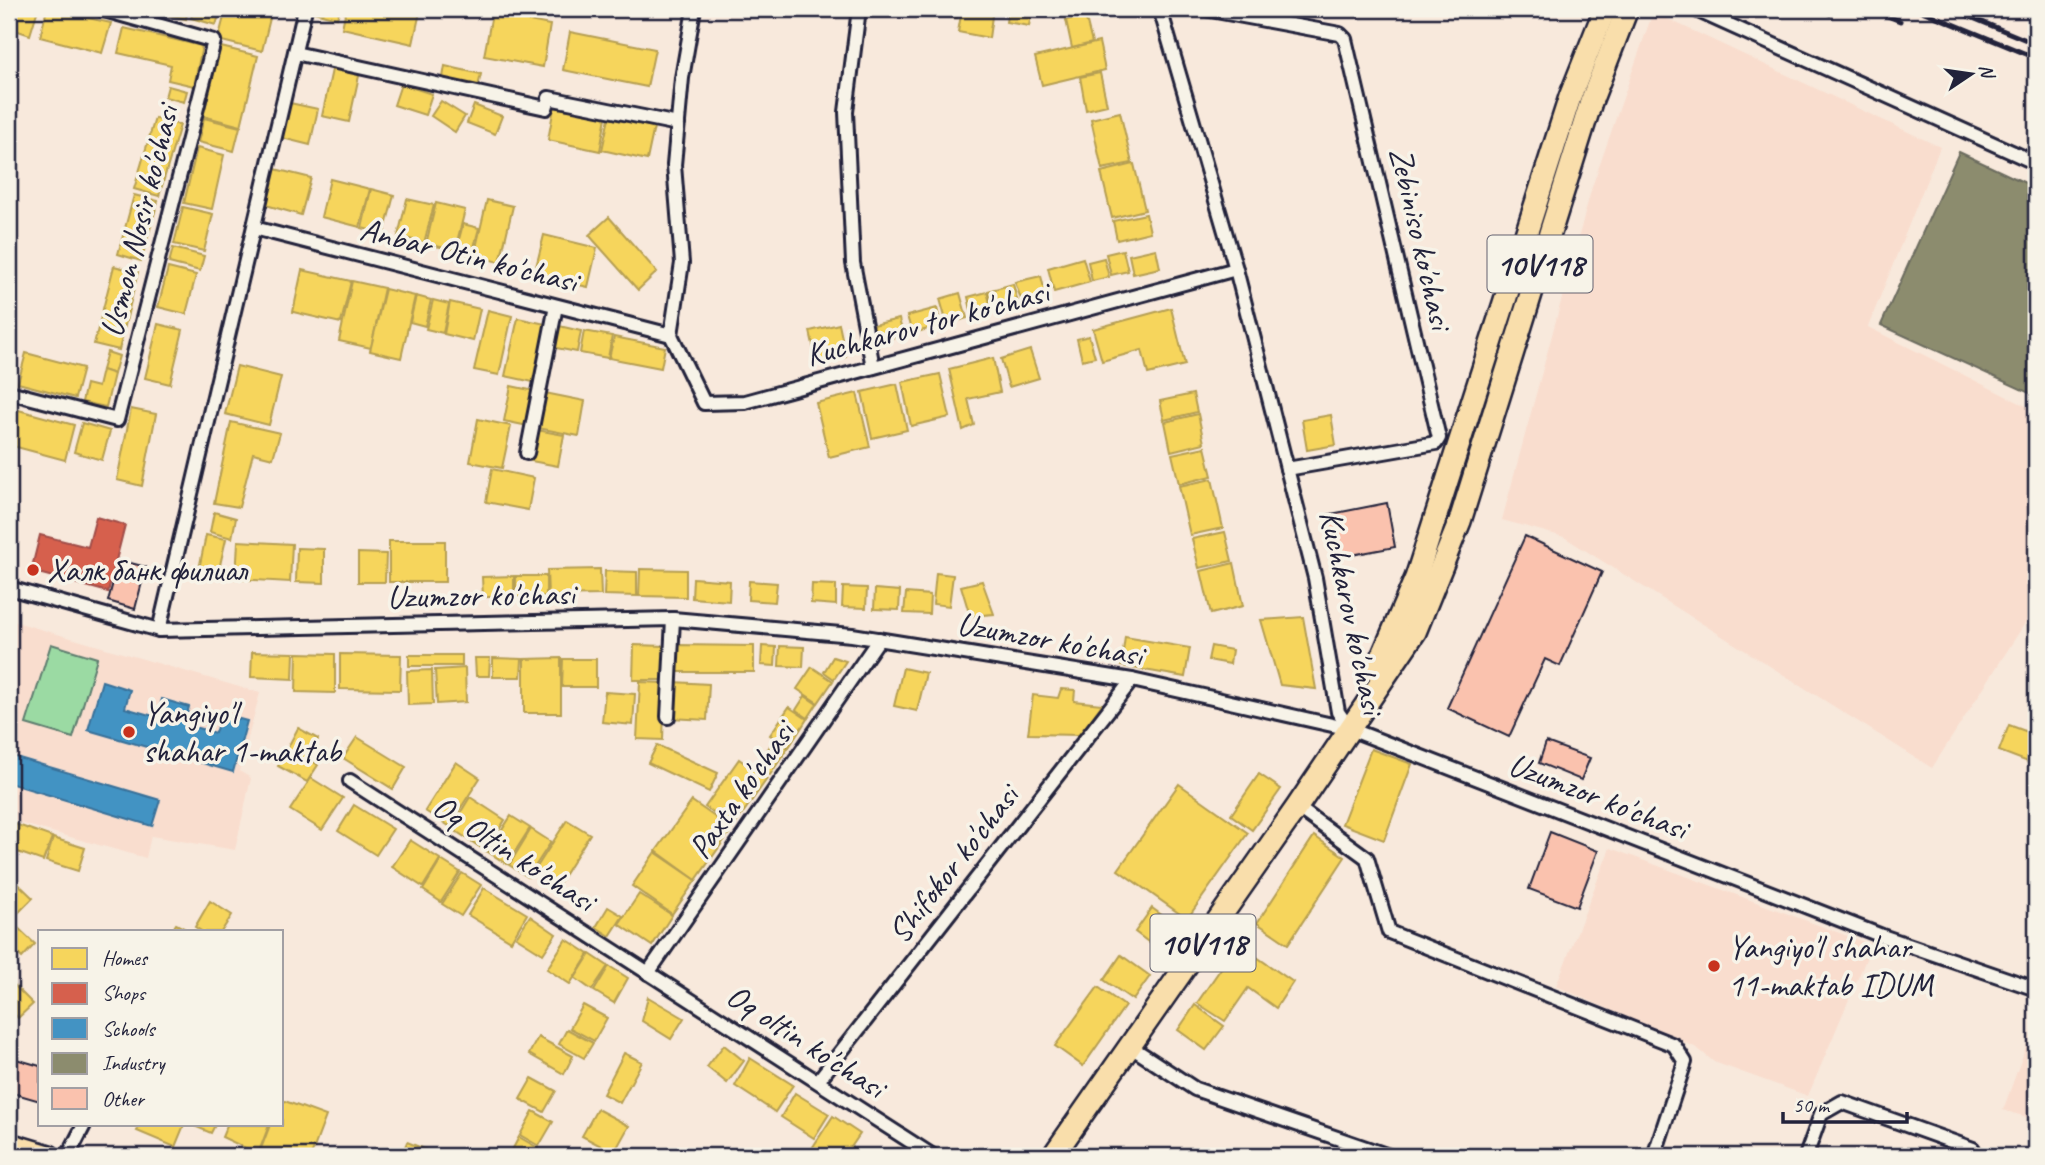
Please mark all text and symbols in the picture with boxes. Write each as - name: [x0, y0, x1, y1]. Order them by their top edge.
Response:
- north arrow: [1937, 38, 2007, 108]
- text: N: [1974, 62, 2000, 82]
- street label: Usmon Nosir ko'chasi: [90, 97, 189, 341]
- street label: Zebiniso ko'chasi: [1380, 143, 1463, 337]
- street label: Anbar Otin ko'chasi: [356, 208, 586, 303]
- road number: 10V118: [1488, 236, 1592, 292]
- street label: Kuchkarov tor ko'chasi: [801, 269, 1057, 376]
- street label: Kuchkarov ko'chasi: [1310, 506, 1395, 721]
- place label: Халк банк филиал: [47, 549, 249, 591]
- marker: Халк банк филиал: [25, 562, 41, 578]
- street label: Uzumzor ko'chasi: [387, 572, 579, 618]
- street label: Uzumzor ko'chasi: [954, 602, 1150, 677]
- place label: Yangiyo'l shahar 1-maktab: [143, 692, 342, 772]
- street label: Paxta ko'chasi: [678, 710, 806, 867]
- marker: Yangiyo'l shahar 1-maktab: [121, 724, 137, 740]
- street label: Uzumzor ko'chasi: [1503, 743, 1697, 851]
- street label: Shifokor ko'chasi: [878, 774, 1030, 951]
- street label: Oq Oltin ko'chasi: [425, 785, 606, 923]
- road number: 10V118: [1150, 914, 1256, 972]
- place label: Yangiyo'l shahar 11-maktab IDUM: [1728, 926, 1935, 1006]
- legend: [38, 930, 284, 1126]
- text: Homes: [102, 945, 149, 971]
- marker: Yangiyo'l shahar 11-maktab IDUM: [1706, 958, 1722, 974]
- street label: Oq oltin ko'chasi: [719, 974, 896, 1110]
- text: Shops: [102, 980, 147, 1006]
- text: Schools: [102, 1016, 156, 1042]
- text: Industry: [102, 1050, 166, 1076]
- scale bar: [1783, 1081, 1907, 1125]
- text: Other: [102, 1086, 145, 1112]
- text: 50 m: [1793, 1092, 1831, 1118]

